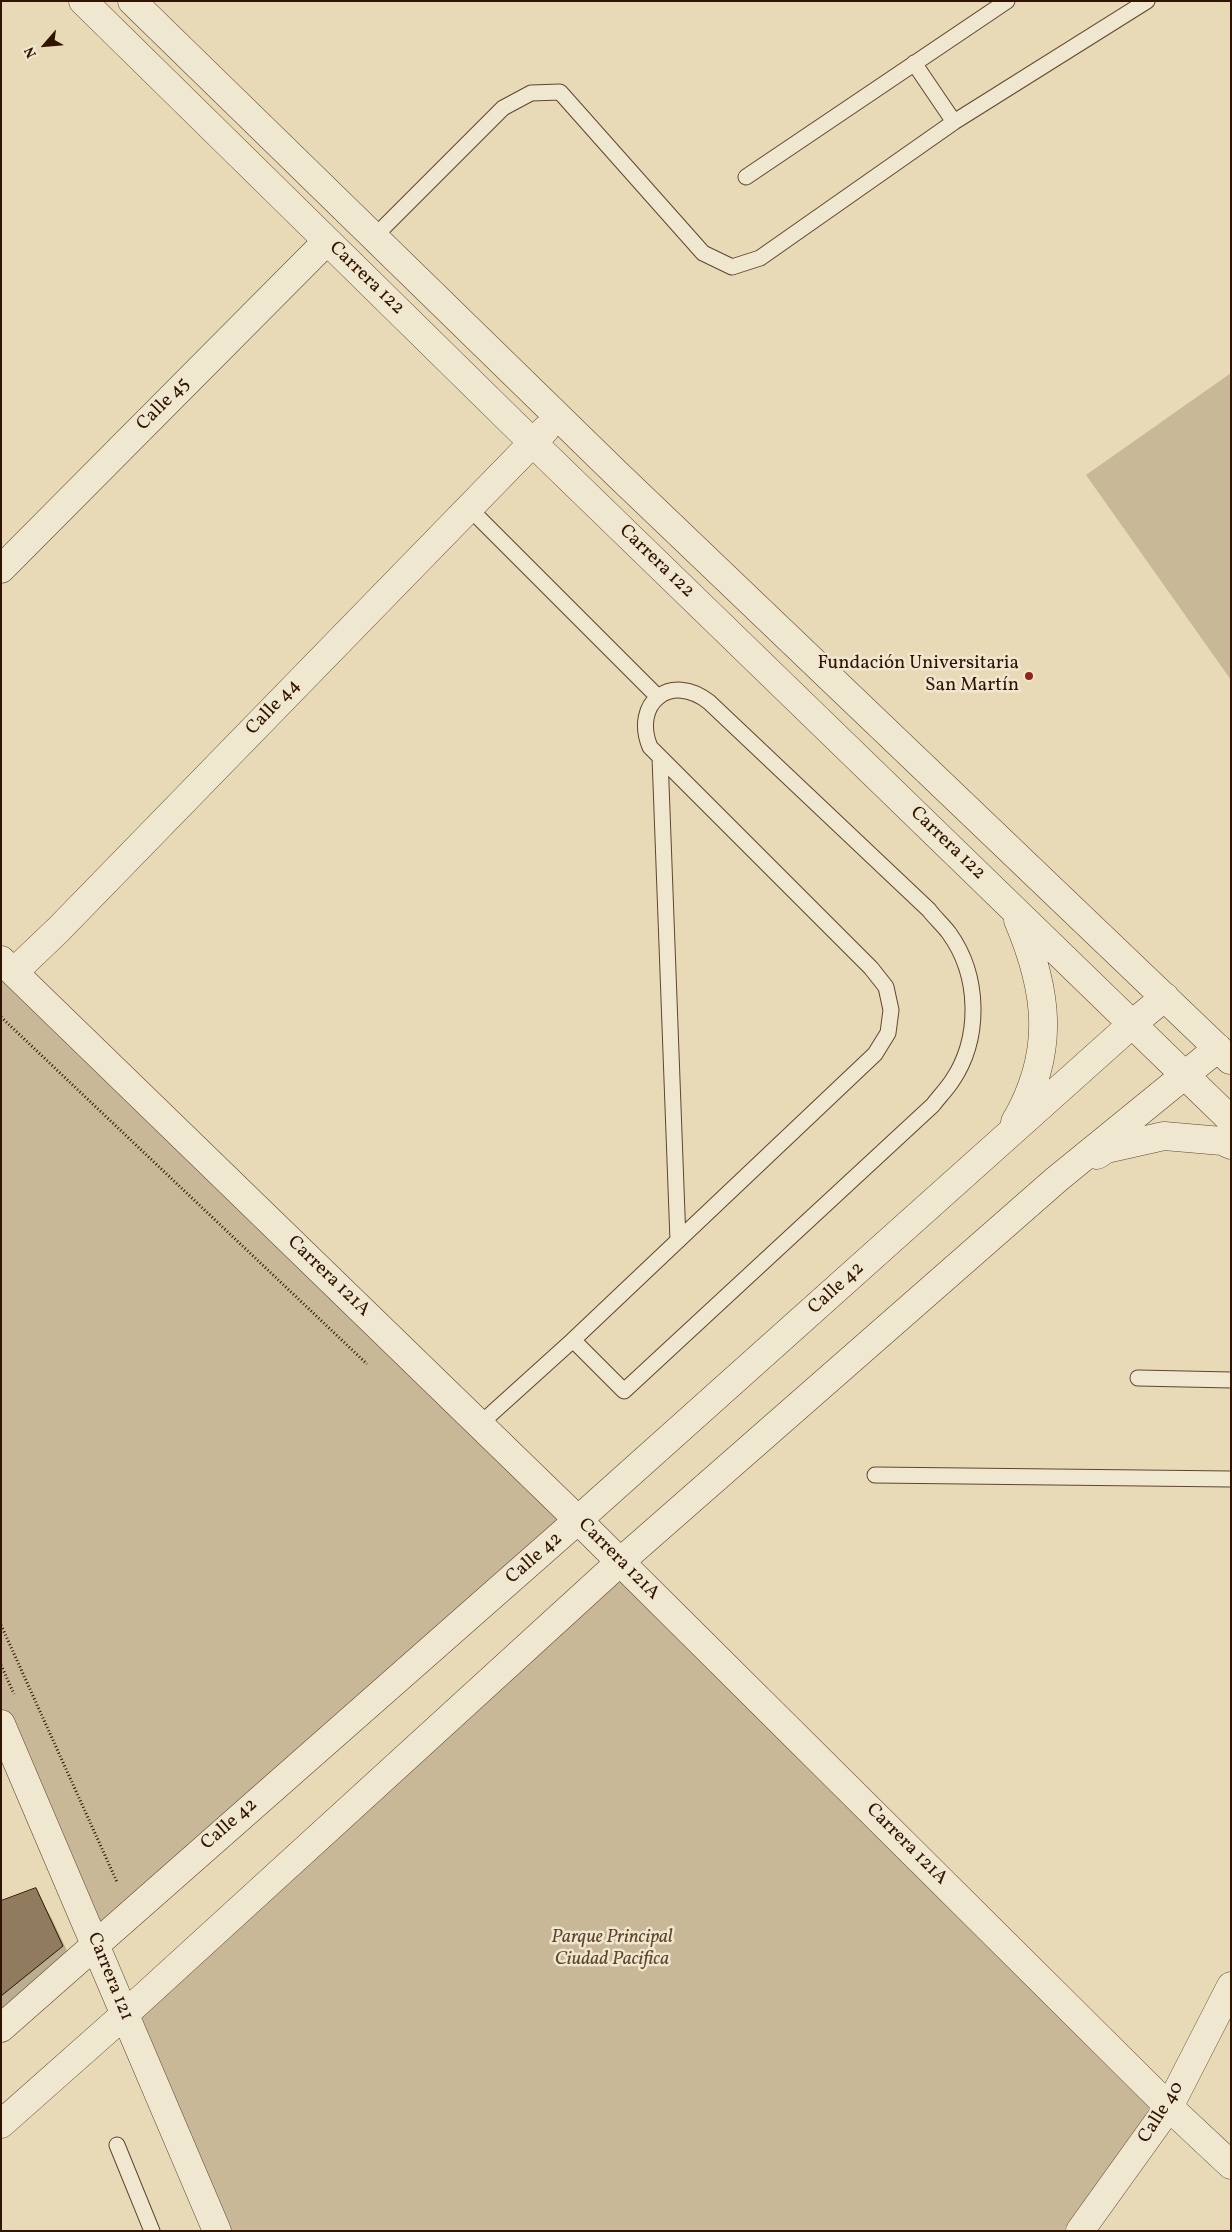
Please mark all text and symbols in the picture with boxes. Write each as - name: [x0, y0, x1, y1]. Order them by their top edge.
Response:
- north arrow: [20, 20, 70, 70]
- text: N: [20, 43, 42, 61]
- street label: Carrera 122: [324, 238, 408, 320]
- street label: Calle 45: [133, 374, 195, 436]
- street label: Carrera 122: [614, 521, 698, 603]
- place label: Fundación Universitaria San Martín: [817, 654, 1019, 698]
- marker: Fundación Universitaria San Martín: [1023, 670, 1035, 682]
- street label: Calle 44: [242, 675, 306, 741]
- street label: Carrera 122: [905, 803, 989, 885]
- street label: Carrera 121A: [282, 1232, 374, 1322]
- street label: Calle 42: [804, 1258, 870, 1320]
- street label: Carrera 121A: [572, 1514, 664, 1606]
- street label: Calle 42: [502, 1528, 568, 1590]
- street label: Calle 42: [197, 1794, 263, 1856]
- street label: Carrera 121A: [860, 1799, 952, 1891]
- park label: Parque Principal Ciudad Pacifica: [551, 1928, 673, 1972]
- street label: Carrera 121: [81, 1930, 137, 2024]
- street label: Calle 40: [1134, 2078, 1190, 2148]

